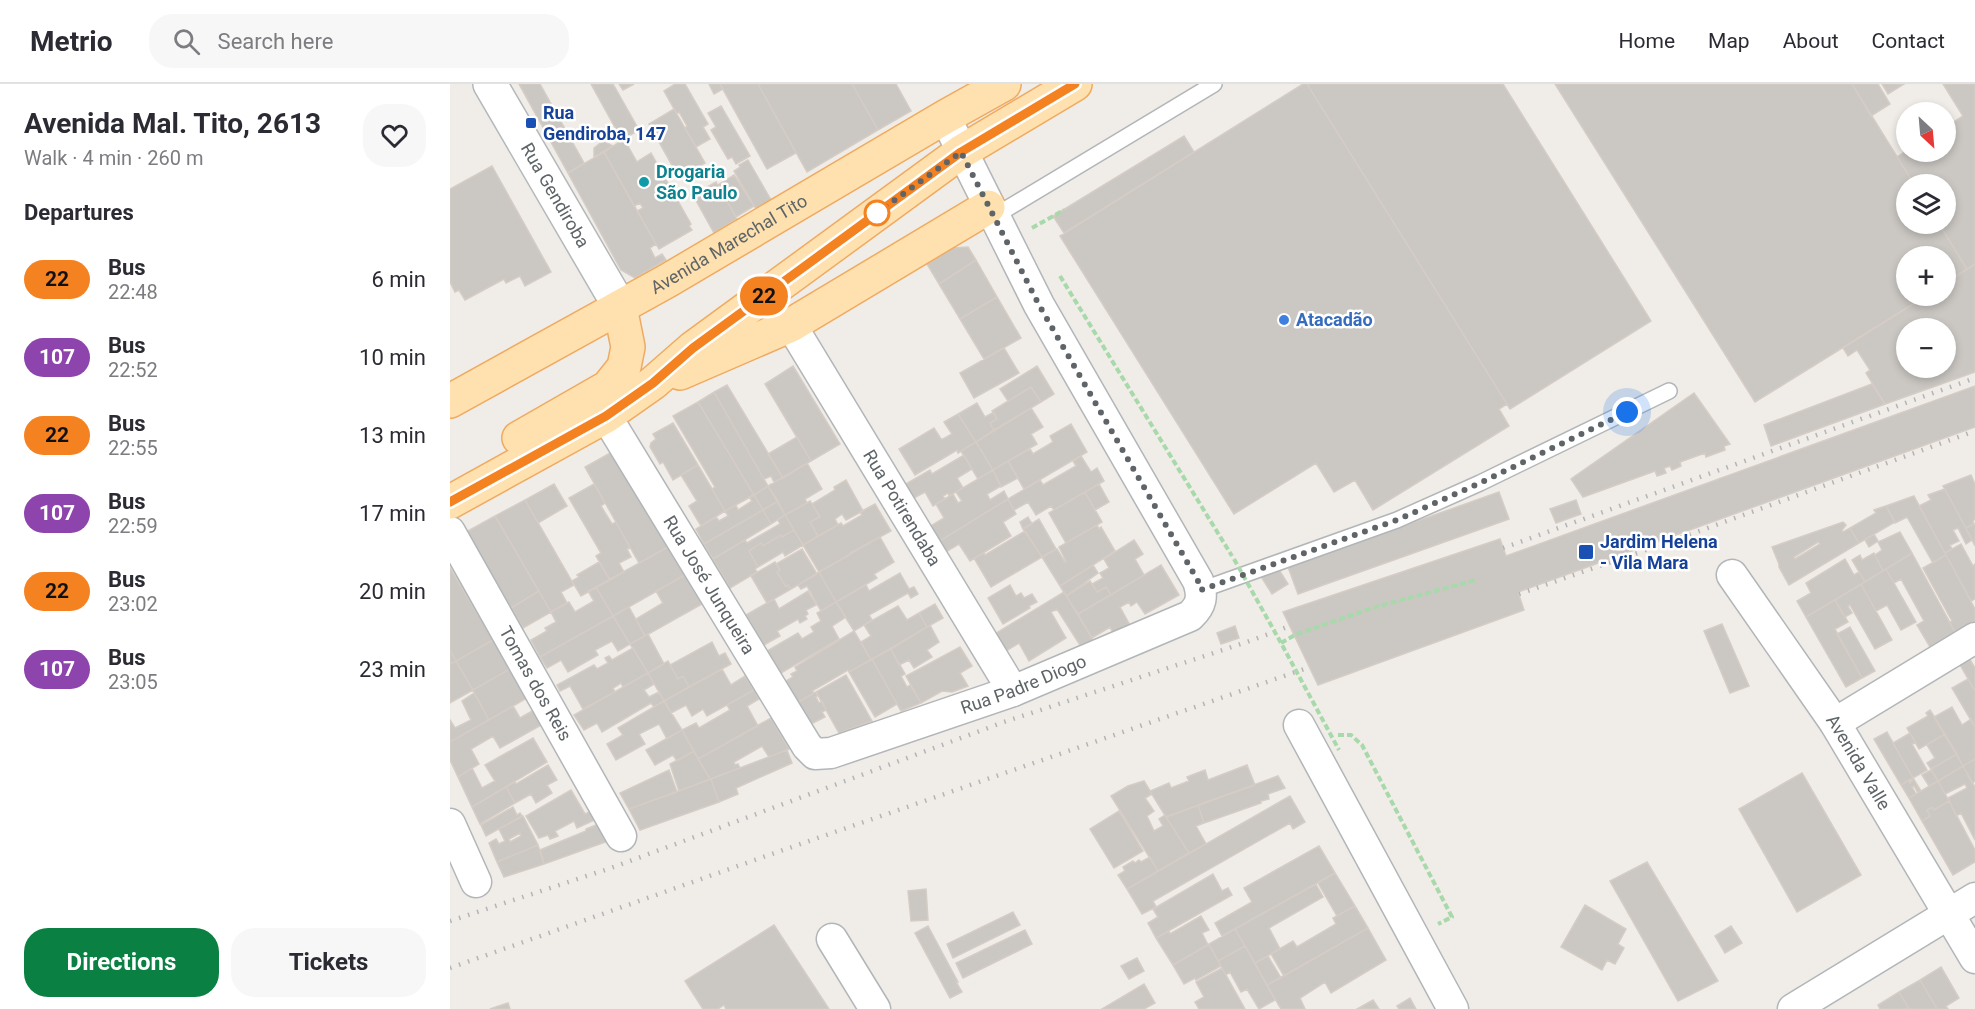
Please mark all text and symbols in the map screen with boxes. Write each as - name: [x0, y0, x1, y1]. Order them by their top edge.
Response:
- search box: [149, 14, 569, 68]
- text: Metrio: [30, 25, 113, 58]
- icon: search: [170, 25, 203, 58]
- text: Search here: [218, 29, 333, 54]
- text: Home: [1619, 29, 1675, 53]
- text: Map: [1708, 29, 1750, 53]
- text: About: [1783, 29, 1839, 53]
- text: Contact: [1872, 29, 1945, 53]
- place label: Rua Gendiroba, 147: [543, 102, 666, 144]
- north arrow: [1896, 102, 1956, 162]
- map controls: [1896, 102, 1956, 378]
- button: heart: [363, 104, 426, 167]
- text: Avenida Mal. Tito, 2613: [24, 107, 321, 140]
- marker: Rua Gendiroba, 147: [524, 116, 538, 130]
- street label: Rua Gendiroba: [517, 139, 594, 251]
- text: Walk · 4 min · 260 m: [24, 146, 203, 170]
- place label: Drogaria São Paulo: [656, 161, 738, 203]
- button: layers: [1896, 174, 1956, 234]
- marker: Drogaria São Paulo: [637, 175, 651, 189]
- street label: Avenida Marechal Tito: [647, 190, 811, 298]
- text: Departures: [24, 200, 134, 225]
- unlabelled marker: [864, 200, 890, 226]
- button: +: [1896, 246, 1956, 306]
- text: Bus: [108, 255, 146, 280]
- text: 22: [45, 267, 69, 291]
- text: 6 min: [371, 267, 426, 292]
- line badge: 22: [737, 276, 791, 316]
- text: 22:48: [108, 280, 158, 304]
- text: 22: [752, 284, 776, 308]
- place label: Atacadão: [1296, 309, 1373, 330]
- marker: Atacadão: [1277, 313, 1291, 327]
- button: −: [1896, 318, 1956, 378]
- text: Bus: [108, 333, 146, 358]
- text: 107: [39, 345, 75, 369]
- text: 10 min: [359, 345, 426, 370]
- text: 22:52: [108, 358, 158, 382]
- your location: [1612, 397, 1642, 427]
- text: Bus: [108, 411, 146, 436]
- text: 22: [45, 423, 69, 447]
- text: 13 min: [359, 423, 426, 448]
- text: 22:55: [108, 436, 158, 460]
- street label: Rua Potirendaba: [859, 446, 946, 570]
- text: Bus: [108, 489, 146, 514]
- text: 107: [39, 501, 75, 525]
- text: 17 min: [359, 501, 426, 526]
- street label: Rua José Junqueira: [659, 512, 760, 658]
- text: 22:59: [108, 514, 158, 538]
- place label: Jardim Helena - Vila Mara: [1600, 531, 1718, 573]
- marker: Jardim Helena - Vila Mara: [1577, 543, 1595, 561]
- text: Bus: [108, 567, 146, 592]
- text: 22: [45, 579, 69, 603]
- text: 20 min: [359, 579, 426, 604]
- text: 23:02: [108, 592, 158, 616]
- street label: Tomas dos Reis: [495, 622, 576, 744]
- text: Bus: [108, 645, 146, 670]
- street label: Rua Padre Diogo: [958, 650, 1089, 718]
- text: 107: [39, 657, 75, 681]
- text: 23 min: [359, 657, 426, 682]
- text: 23:05: [108, 670, 158, 694]
- street label: Avenida Valle: [1822, 710, 1895, 814]
- button: Directions: [24, 928, 219, 997]
- button: Tickets: [231, 928, 426, 997]

